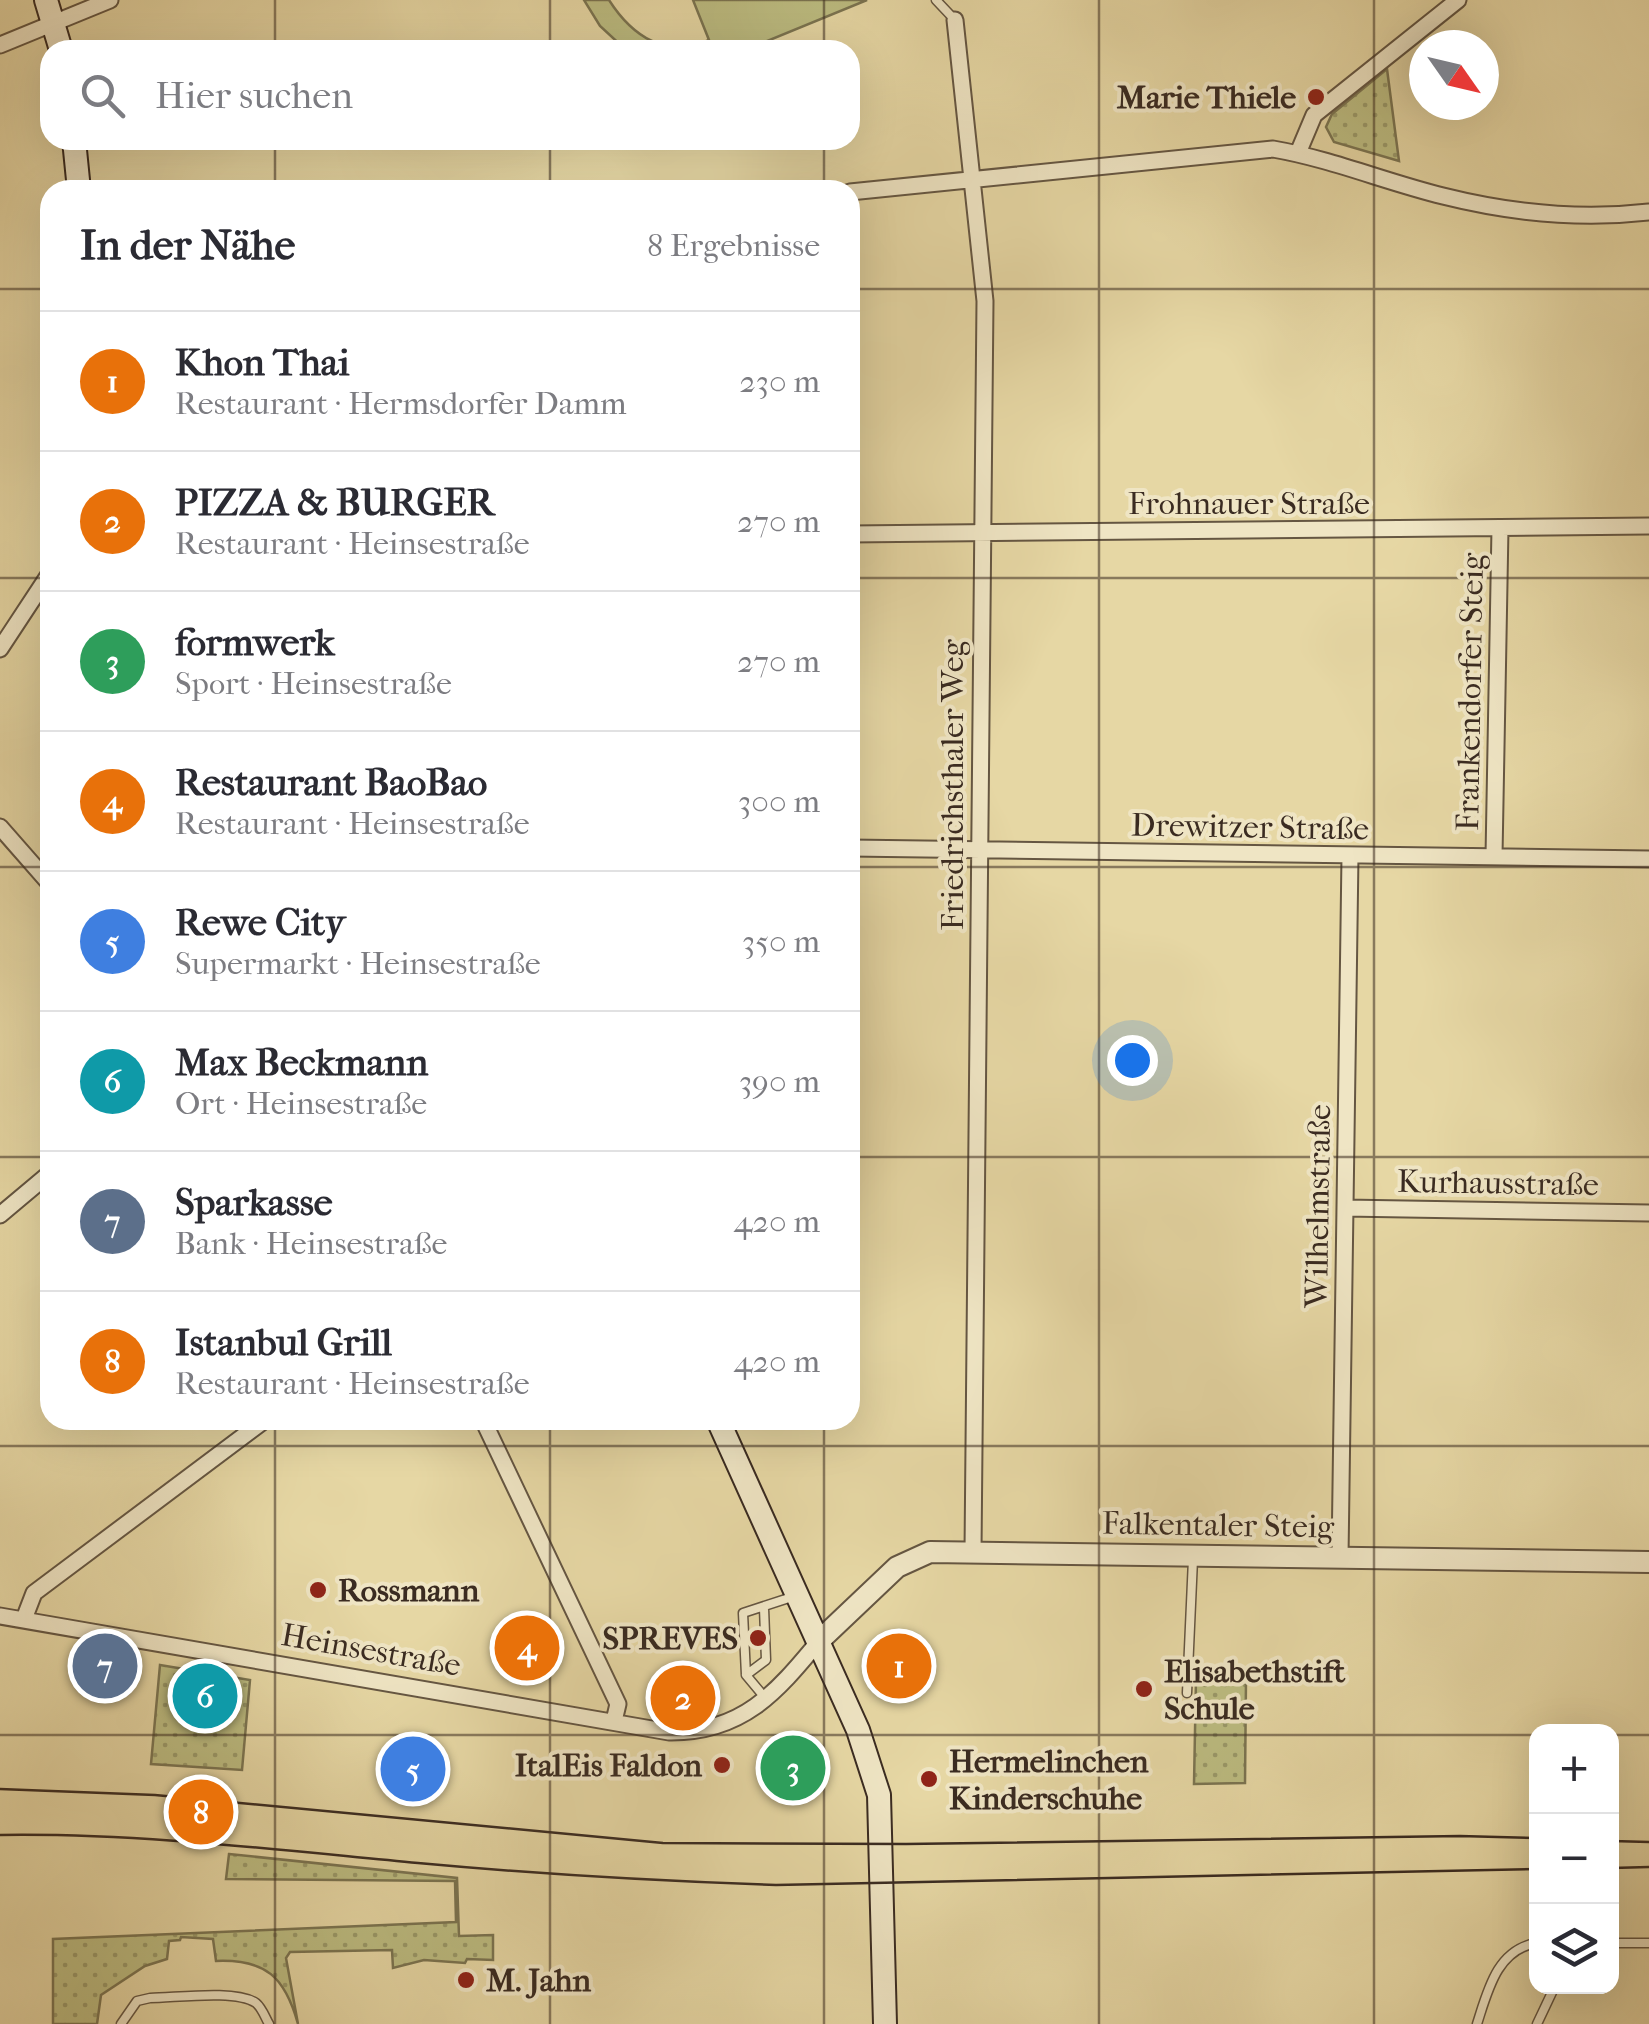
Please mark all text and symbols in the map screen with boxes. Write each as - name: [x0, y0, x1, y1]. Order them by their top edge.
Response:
- north arrow: [1409, 30, 1499, 120]
- search box: [40, 40, 860, 150]
- icon: search: [75, 68, 130, 123]
- text: Hier suchen: [155, 73, 353, 118]
- place label: Marie Thiele: [1117, 79, 1296, 116]
- marker: Marie Thiele: [1305, 86, 1327, 108]
- text: In der Nähe: [80, 221, 295, 270]
- text: 8 Ergebnisse: [647, 227, 820, 264]
- text: Khon Thai: [175, 340, 350, 385]
- text: 1: [107, 363, 118, 400]
- text: 230 m: [739, 363, 820, 400]
- text: Restaurant · Hermsdorfer Damm: [175, 385, 627, 422]
- text: PIZZA & BURGER: [175, 480, 494, 525]
- street label: Frohnauer Straße: [1128, 485, 1370, 522]
- text: 2: [104, 503, 121, 540]
- text: 270 m: [737, 503, 820, 540]
- text: Restaurant · Heinsestraße: [175, 525, 529, 562]
- street label: Frankendorfer Steig: [1449, 552, 1491, 831]
- text: formwerk: [175, 620, 335, 665]
- street label: Friedrichsthaler Weg: [934, 639, 971, 931]
- text: 3: [106, 643, 119, 680]
- text: 270 m: [737, 643, 820, 680]
- text: Sport · Heinsestraße: [175, 665, 452, 702]
- text: Restaurant BaoBao: [175, 760, 487, 805]
- text: 4: [103, 783, 122, 820]
- text: 300 m: [738, 783, 820, 820]
- text: Restaurant · Heinsestraße: [175, 805, 529, 842]
- street label: Drewitzer Straße: [1131, 806, 1370, 848]
- text: Rewe City: [175, 900, 345, 945]
- text: 5: [106, 923, 119, 960]
- text: 350 m: [742, 923, 820, 960]
- text: Supermarkt · Heinsestraße: [175, 945, 541, 982]
- your location: [1107, 1035, 1158, 1086]
- text: Max Beckmann: [175, 1040, 428, 1085]
- text: 6: [104, 1063, 121, 1100]
- text: 390 m: [739, 1063, 820, 1100]
- text: Ort · Heinsestraße: [175, 1085, 427, 1122]
- street label: Wilhelmstraße: [1298, 1104, 1338, 1309]
- street label: Kurhausstraße: [1397, 1163, 1599, 1203]
- text: Sparkasse: [175, 1180, 333, 1225]
- text: 7: [105, 1203, 120, 1240]
- text: 420 m: [734, 1203, 820, 1240]
- text: Bank · Heinsestraße: [175, 1225, 447, 1262]
- text: Istanbul Grill: [175, 1320, 392, 1365]
- text: 8: [104, 1343, 121, 1380]
- text: 420 m: [734, 1343, 820, 1380]
- text: Restaurant · Heinsestraße: [175, 1365, 529, 1402]
- street label: Falkentaler Steig: [1102, 1504, 1335, 1546]
- place label: Rossmann: [338, 1572, 480, 1609]
- marker: Rossmann: [307, 1579, 329, 1601]
- pin: 4: [494, 1610, 560, 1686]
- street label: Heinsestraße: [278, 1616, 464, 1684]
- place label: SPREVES: [602, 1620, 738, 1657]
- marker: SPREVES: [747, 1627, 769, 1649]
- pin: 7: [72, 1628, 138, 1704]
- pin: 1: [866, 1628, 932, 1704]
- place label: Elisabethstift Schule: [1164, 1653, 1346, 1727]
- pin: 6: [172, 1658, 238, 1734]
- pin: 2: [650, 1660, 716, 1736]
- marker: Elisabethstift Schule: [1133, 1678, 1155, 1700]
- map controls: [1529, 1724, 1619, 1994]
- button: +: [1529, 1724, 1619, 1814]
- pin: 3: [760, 1730, 826, 1806]
- pin: 5: [380, 1732, 446, 1806]
- place label: Hermelinchen Kinderschuhe: [949, 1743, 1149, 1817]
- place label: ItalEis Faldon: [515, 1747, 702, 1784]
- marker: ItalEis Faldon: [711, 1754, 733, 1776]
- marker: Hermelinchen Kinderschuhe: [918, 1768, 940, 1790]
- pin: 8: [168, 1774, 234, 1850]
- button: −: [1529, 1814, 1619, 1904]
- button: layers: [1529, 1904, 1619, 1994]
- place label: M. Jahn: [486, 1962, 591, 1999]
- marker: M. Jahn: [455, 1969, 477, 1991]

